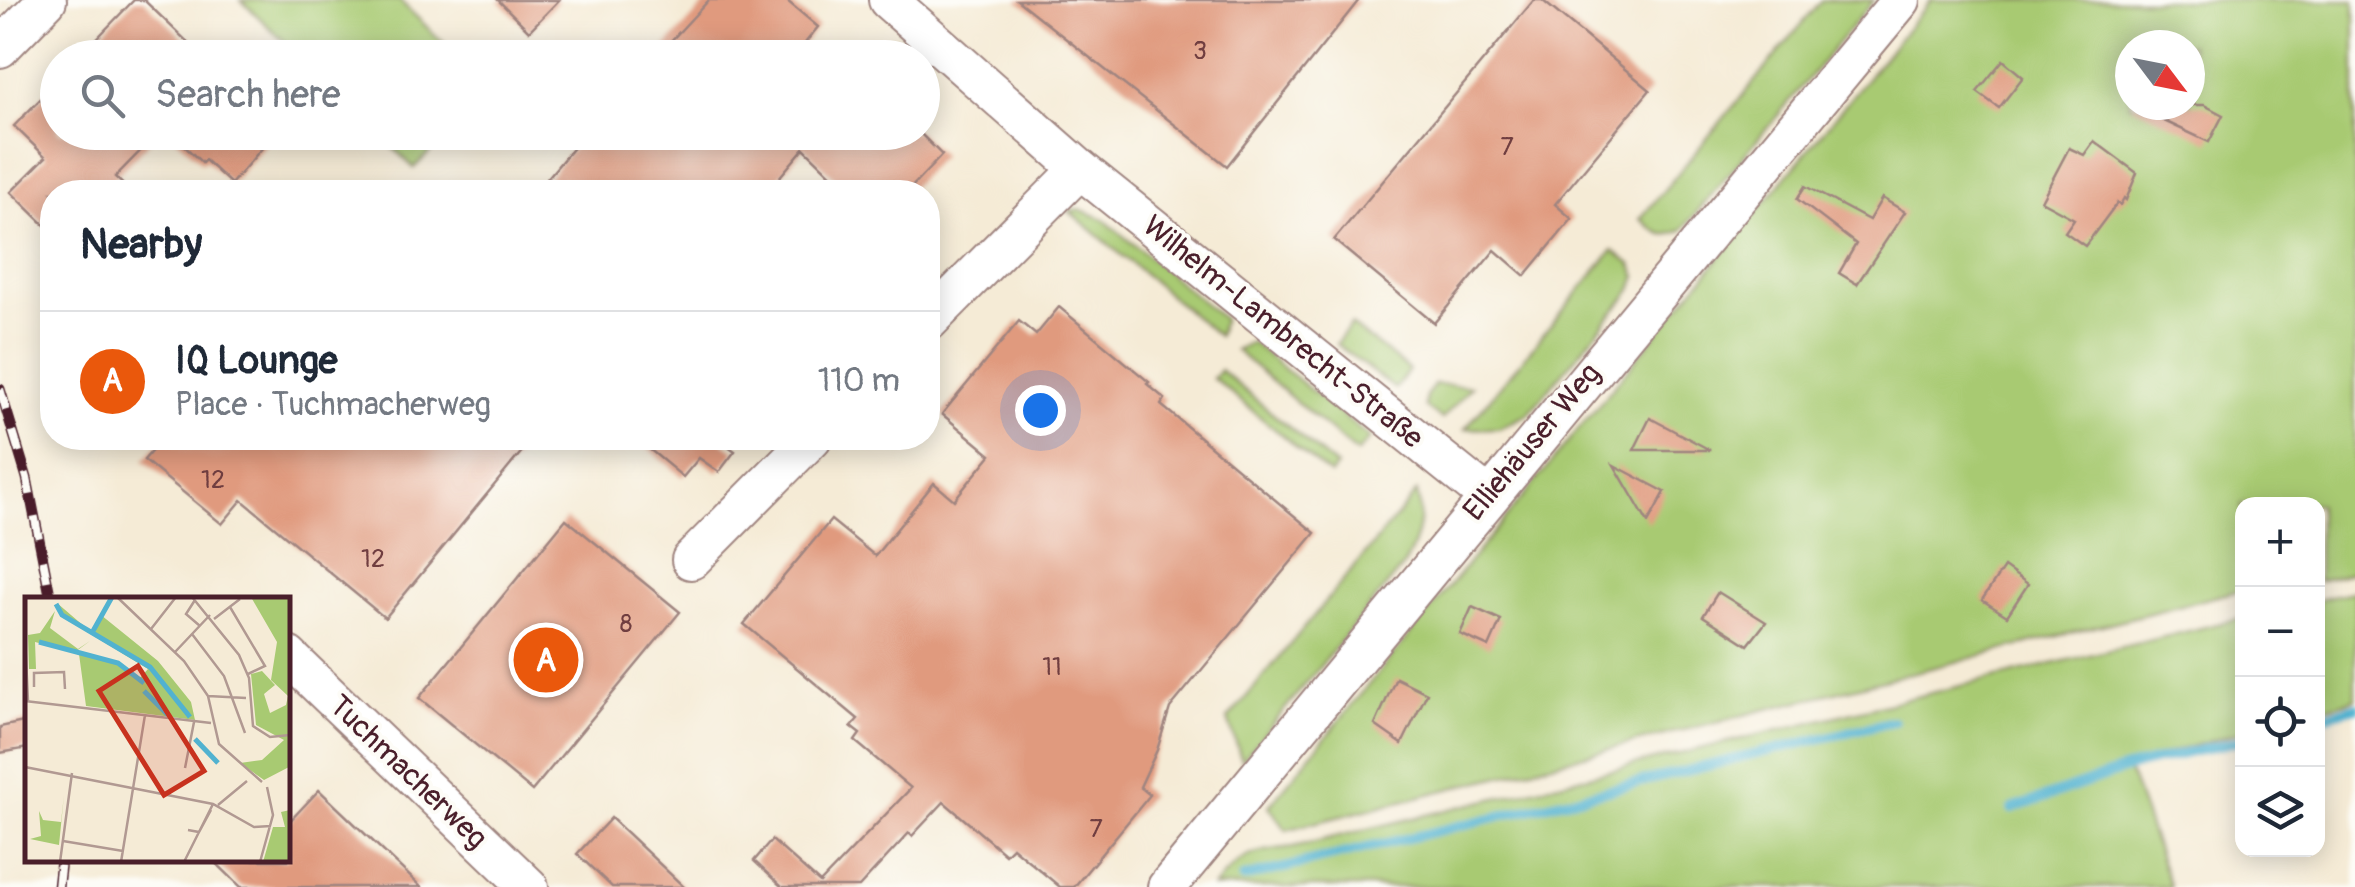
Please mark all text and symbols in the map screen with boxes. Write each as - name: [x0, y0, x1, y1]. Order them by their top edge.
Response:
- north arrow: [2115, 30, 2205, 120]
- house number: 3: [1193, 36, 1207, 67]
- search box: [40, 40, 940, 150]
- icon: search: [75, 68, 130, 123]
- text: Search here: [155, 71, 341, 119]
- house number: 7: [1500, 132, 1514, 163]
- street label: Wilhelm-Lambrecht-Straße: [1135, 207, 1431, 457]
- text: Nearby: [80, 219, 202, 271]
- text: IQ Lounge: [175, 337, 338, 385]
- street label: Elliehäuser Weg: [1455, 356, 1609, 528]
- text: A: [102, 361, 123, 401]
- text: 110 m: [818, 361, 900, 401]
- text: Place · Tuchmacherweg: [175, 385, 491, 425]
- your location: [1015, 385, 1066, 436]
- house number: 12: [201, 465, 225, 496]
- map controls: [2235, 497, 2325, 857]
- button: +: [2235, 497, 2325, 587]
- house number: 12: [361, 544, 385, 575]
- button: −: [2235, 587, 2325, 677]
- inset map: [25, 597, 290, 862]
- house number: 8: [620, 609, 632, 640]
- pin: A: [514, 622, 578, 698]
- house number: 11: [1042, 652, 1062, 683]
- button: locate: [2235, 677, 2325, 767]
- street label: Tuchmacherweg: [321, 687, 495, 857]
- button: layers: [2235, 767, 2325, 857]
- house number: 7: [1089, 814, 1103, 845]

